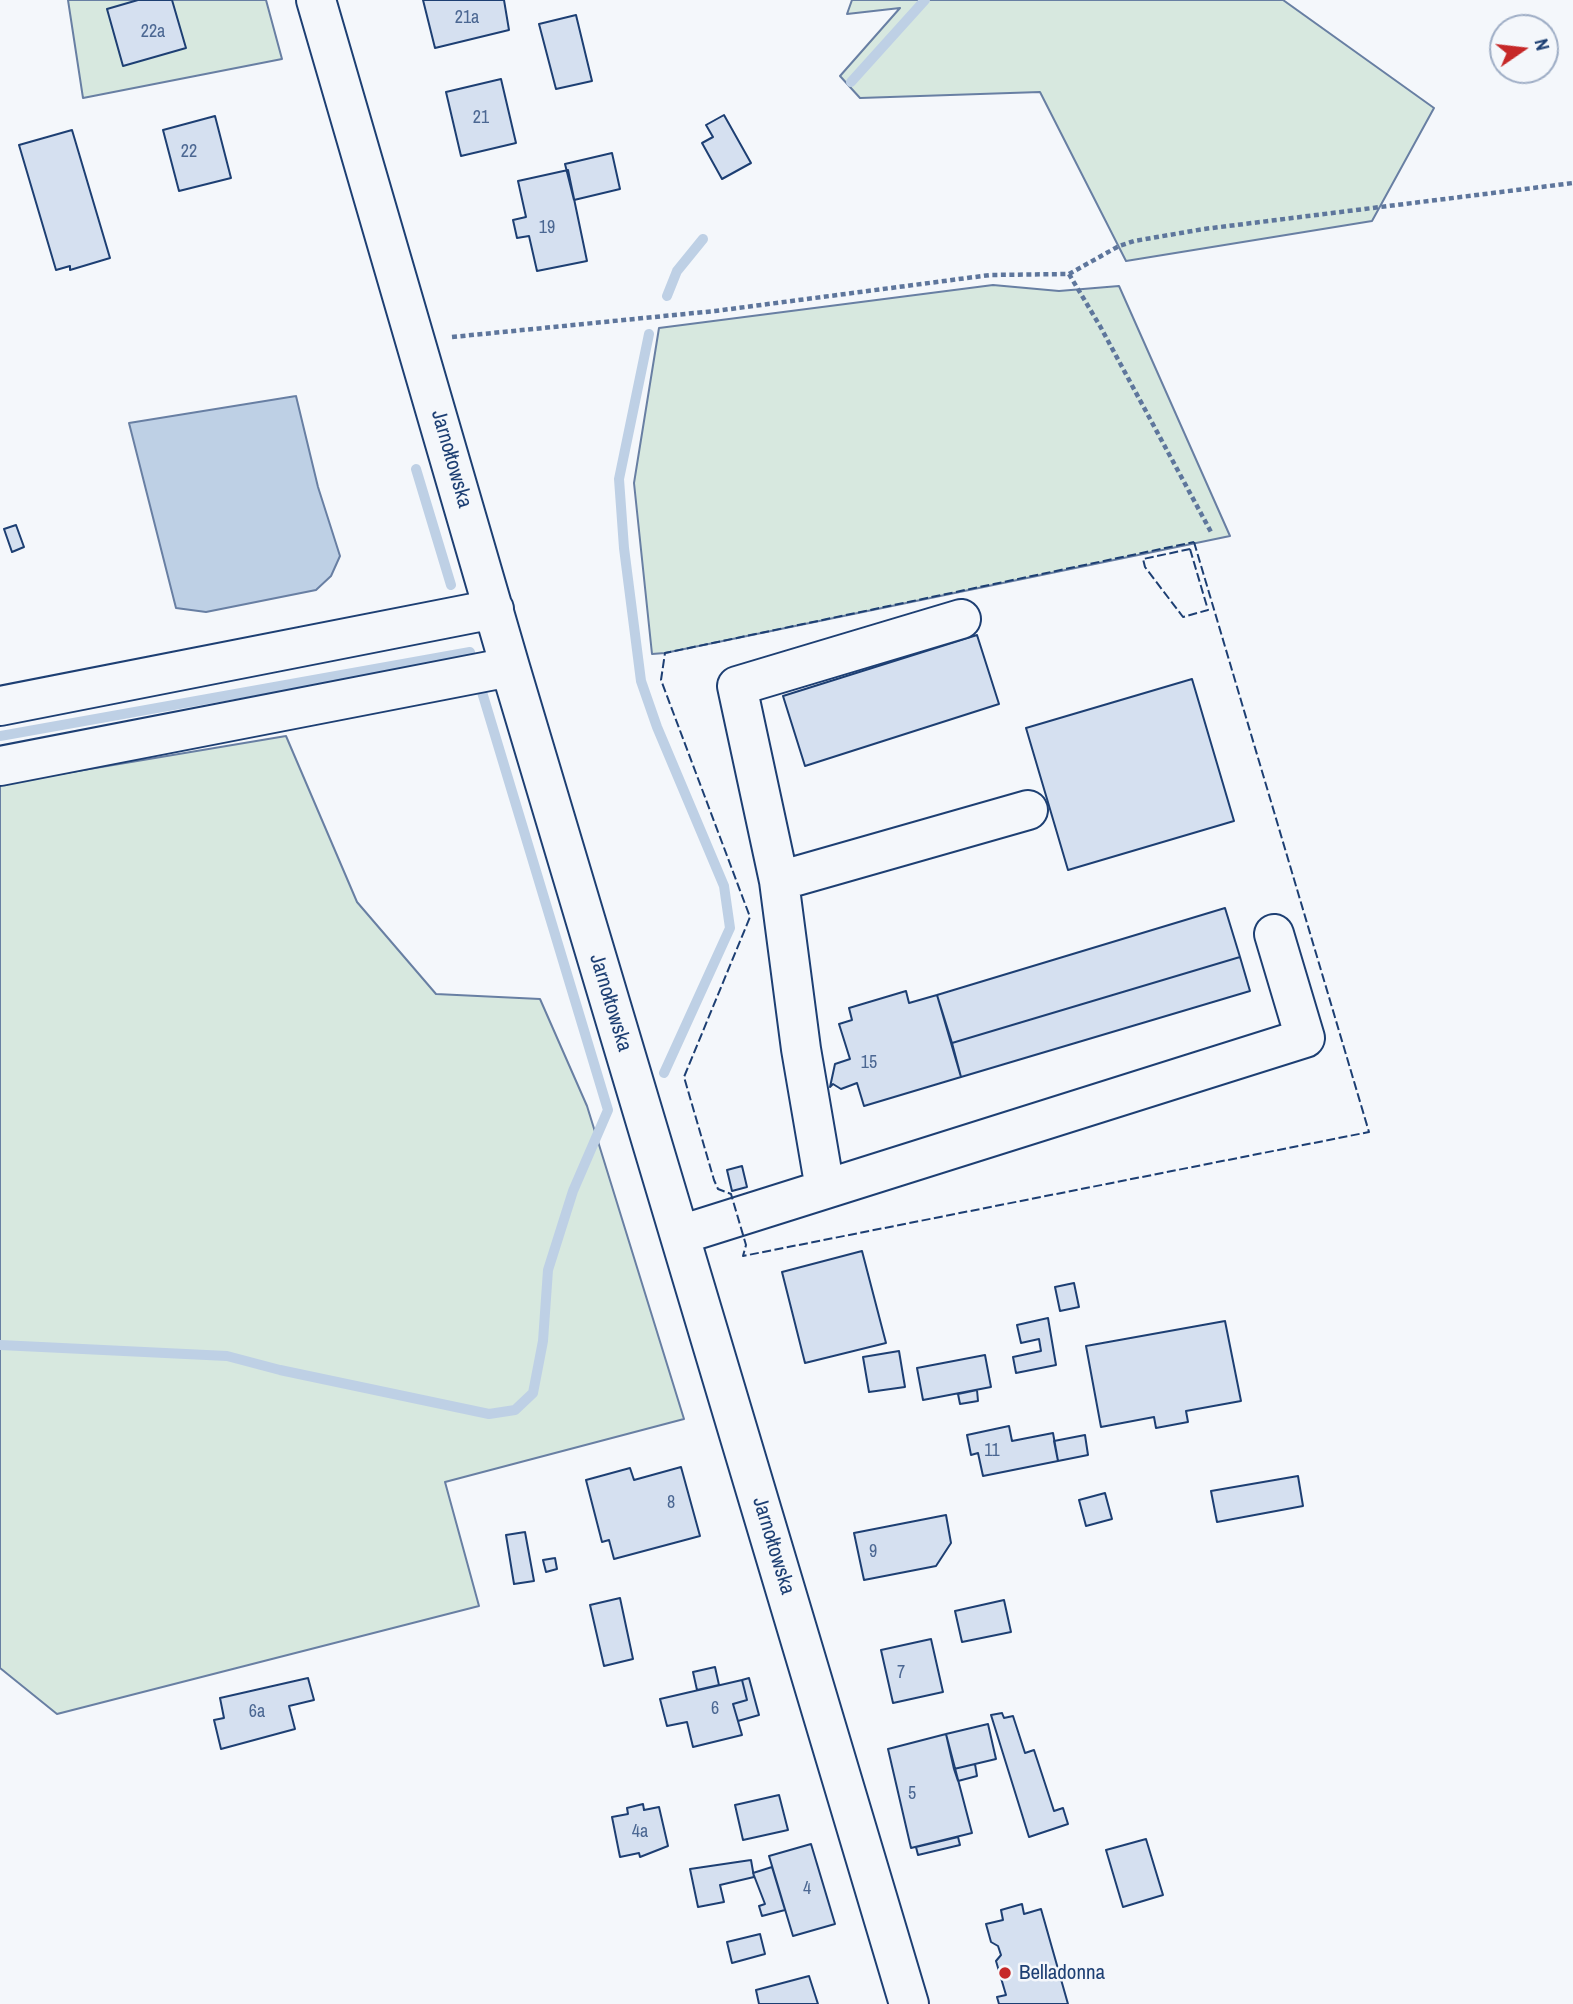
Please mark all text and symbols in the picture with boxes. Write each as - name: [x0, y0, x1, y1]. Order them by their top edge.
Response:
- house number: 21a: [455, 7, 479, 29]
- north arrow: [1489, 14, 1559, 84]
- house number: 22a: [141, 21, 165, 43]
- text: N: [1528, 36, 1556, 53]
- house number: 21: [473, 107, 489, 129]
- house number: 22: [181, 141, 197, 163]
- house number: 19: [539, 217, 555, 239]
- street label: Jarnołtowska: [425, 407, 477, 511]
- street label: Jarnołtowska: [583, 951, 637, 1055]
- house number: 15: [861, 1052, 877, 1074]
- house number: 11: [984, 1440, 1000, 1462]
- house number: 8: [667, 1492, 675, 1514]
- street label: Jarnołtowska: [746, 1494, 800, 1598]
- house number: 9: [869, 1541, 877, 1563]
- house number: 7: [897, 1662, 905, 1684]
- house number: 6: [711, 1698, 719, 1720]
- house number: 6a: [249, 1701, 265, 1723]
- house number: 5: [908, 1783, 916, 1805]
- house number: 4a: [632, 1821, 648, 1843]
- house number: 4: [803, 1878, 811, 1900]
- place label: Belladonna: [1019, 1960, 1105, 1986]
- marker: Belladonna: [997, 1965, 1013, 1981]

